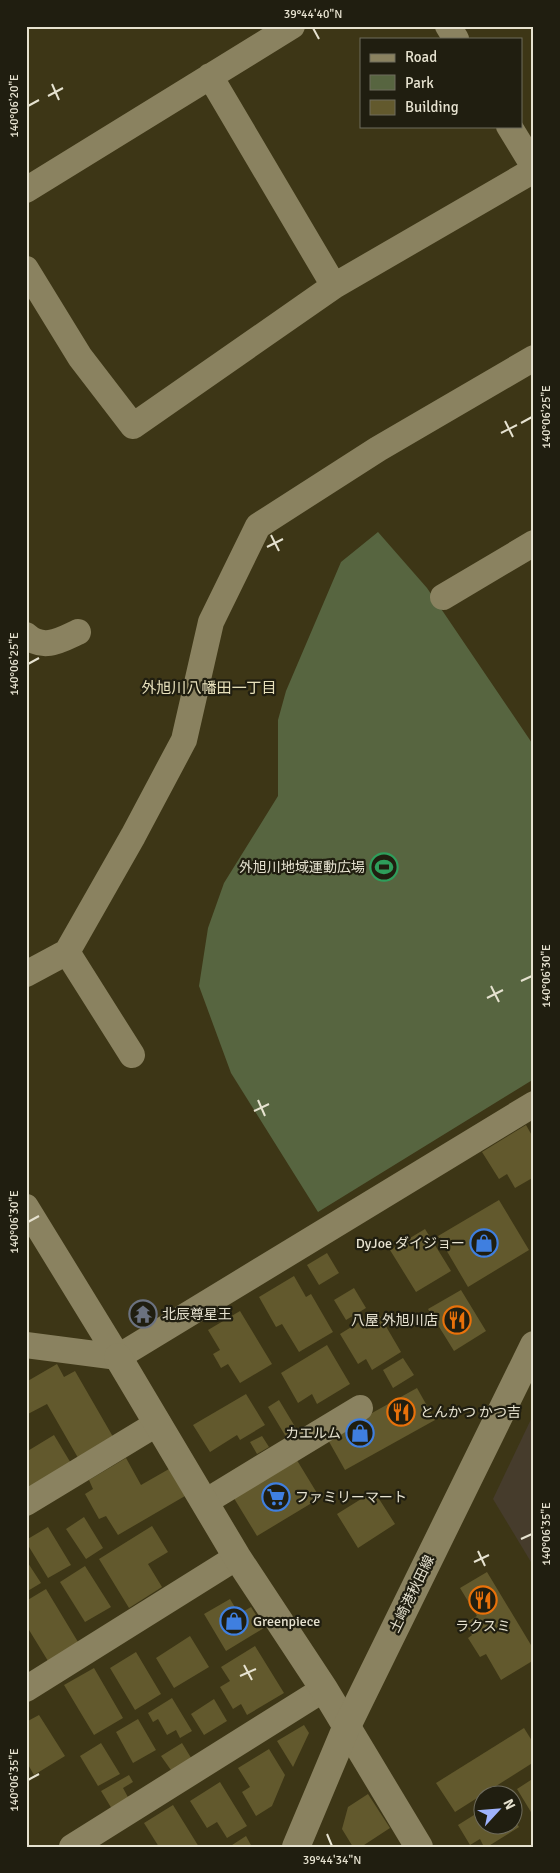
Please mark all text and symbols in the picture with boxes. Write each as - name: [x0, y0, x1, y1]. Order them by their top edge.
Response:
- text: 39°44'40"N: [284, 7, 342, 22]
- legend: [360, 38, 522, 128]
- text: Road: [405, 48, 437, 66]
- text: 140°06'20"E: [7, 74, 22, 138]
- text: Park: [405, 74, 434, 92]
- text: Building: [405, 98, 459, 116]
- text: 140°06'25"E: [539, 385, 554, 449]
- text: 140°06'25"E: [7, 632, 22, 696]
- district label: 外旭川八幡田一丁目: [141, 679, 277, 697]
- sports icon: 外旭川地域運動広場: [369, 852, 399, 882]
- place label: 外旭川地域運動広場: [239, 859, 365, 876]
- text: 140°06'30"E: [539, 944, 554, 1008]
- text: 140°06'30"E: [7, 1190, 22, 1254]
- shop icon: DyJoe ダイジョー: [469, 1228, 499, 1258]
- place label: DyJoe ダイジョー: [356, 1235, 465, 1252]
- temple icon: 北辰尊星王: [128, 1299, 158, 1329]
- restaurant icon: 八屋 外旭川店: [442, 1305, 472, 1335]
- place label: 北辰尊星王: [162, 1306, 232, 1323]
- place label: 八屋 外旭川店: [351, 1312, 438, 1329]
- restaurant icon: とんかつ かつ吉: [386, 1397, 416, 1427]
- place label: とんかつ かつ吉: [420, 1404, 521, 1421]
- shop icon: カエルム: [345, 1418, 375, 1448]
- place label: カエルム: [285, 1425, 341, 1442]
- supermarket icon: ファミリーマート: [261, 1482, 291, 1512]
- place label: ファミリーマート: [295, 1489, 407, 1506]
- text: 140°06'35"E: [539, 1502, 554, 1566]
- street label: 土崎港秋田線: [386, 1553, 438, 1635]
- restaurant icon: ラクスミ: [468, 1585, 498, 1615]
- shop icon: Greenpiece: [219, 1606, 249, 1636]
- place label: Greenpiece: [253, 1613, 320, 1630]
- place label: ラクスミ: [455, 1618, 511, 1635]
- text: 140°06'35"E: [7, 1748, 22, 1812]
- north arrow: [472, 1786, 522, 1836]
- text: N: [499, 1796, 519, 1813]
- text: 39°44'34"N: [303, 1853, 361, 1868]

